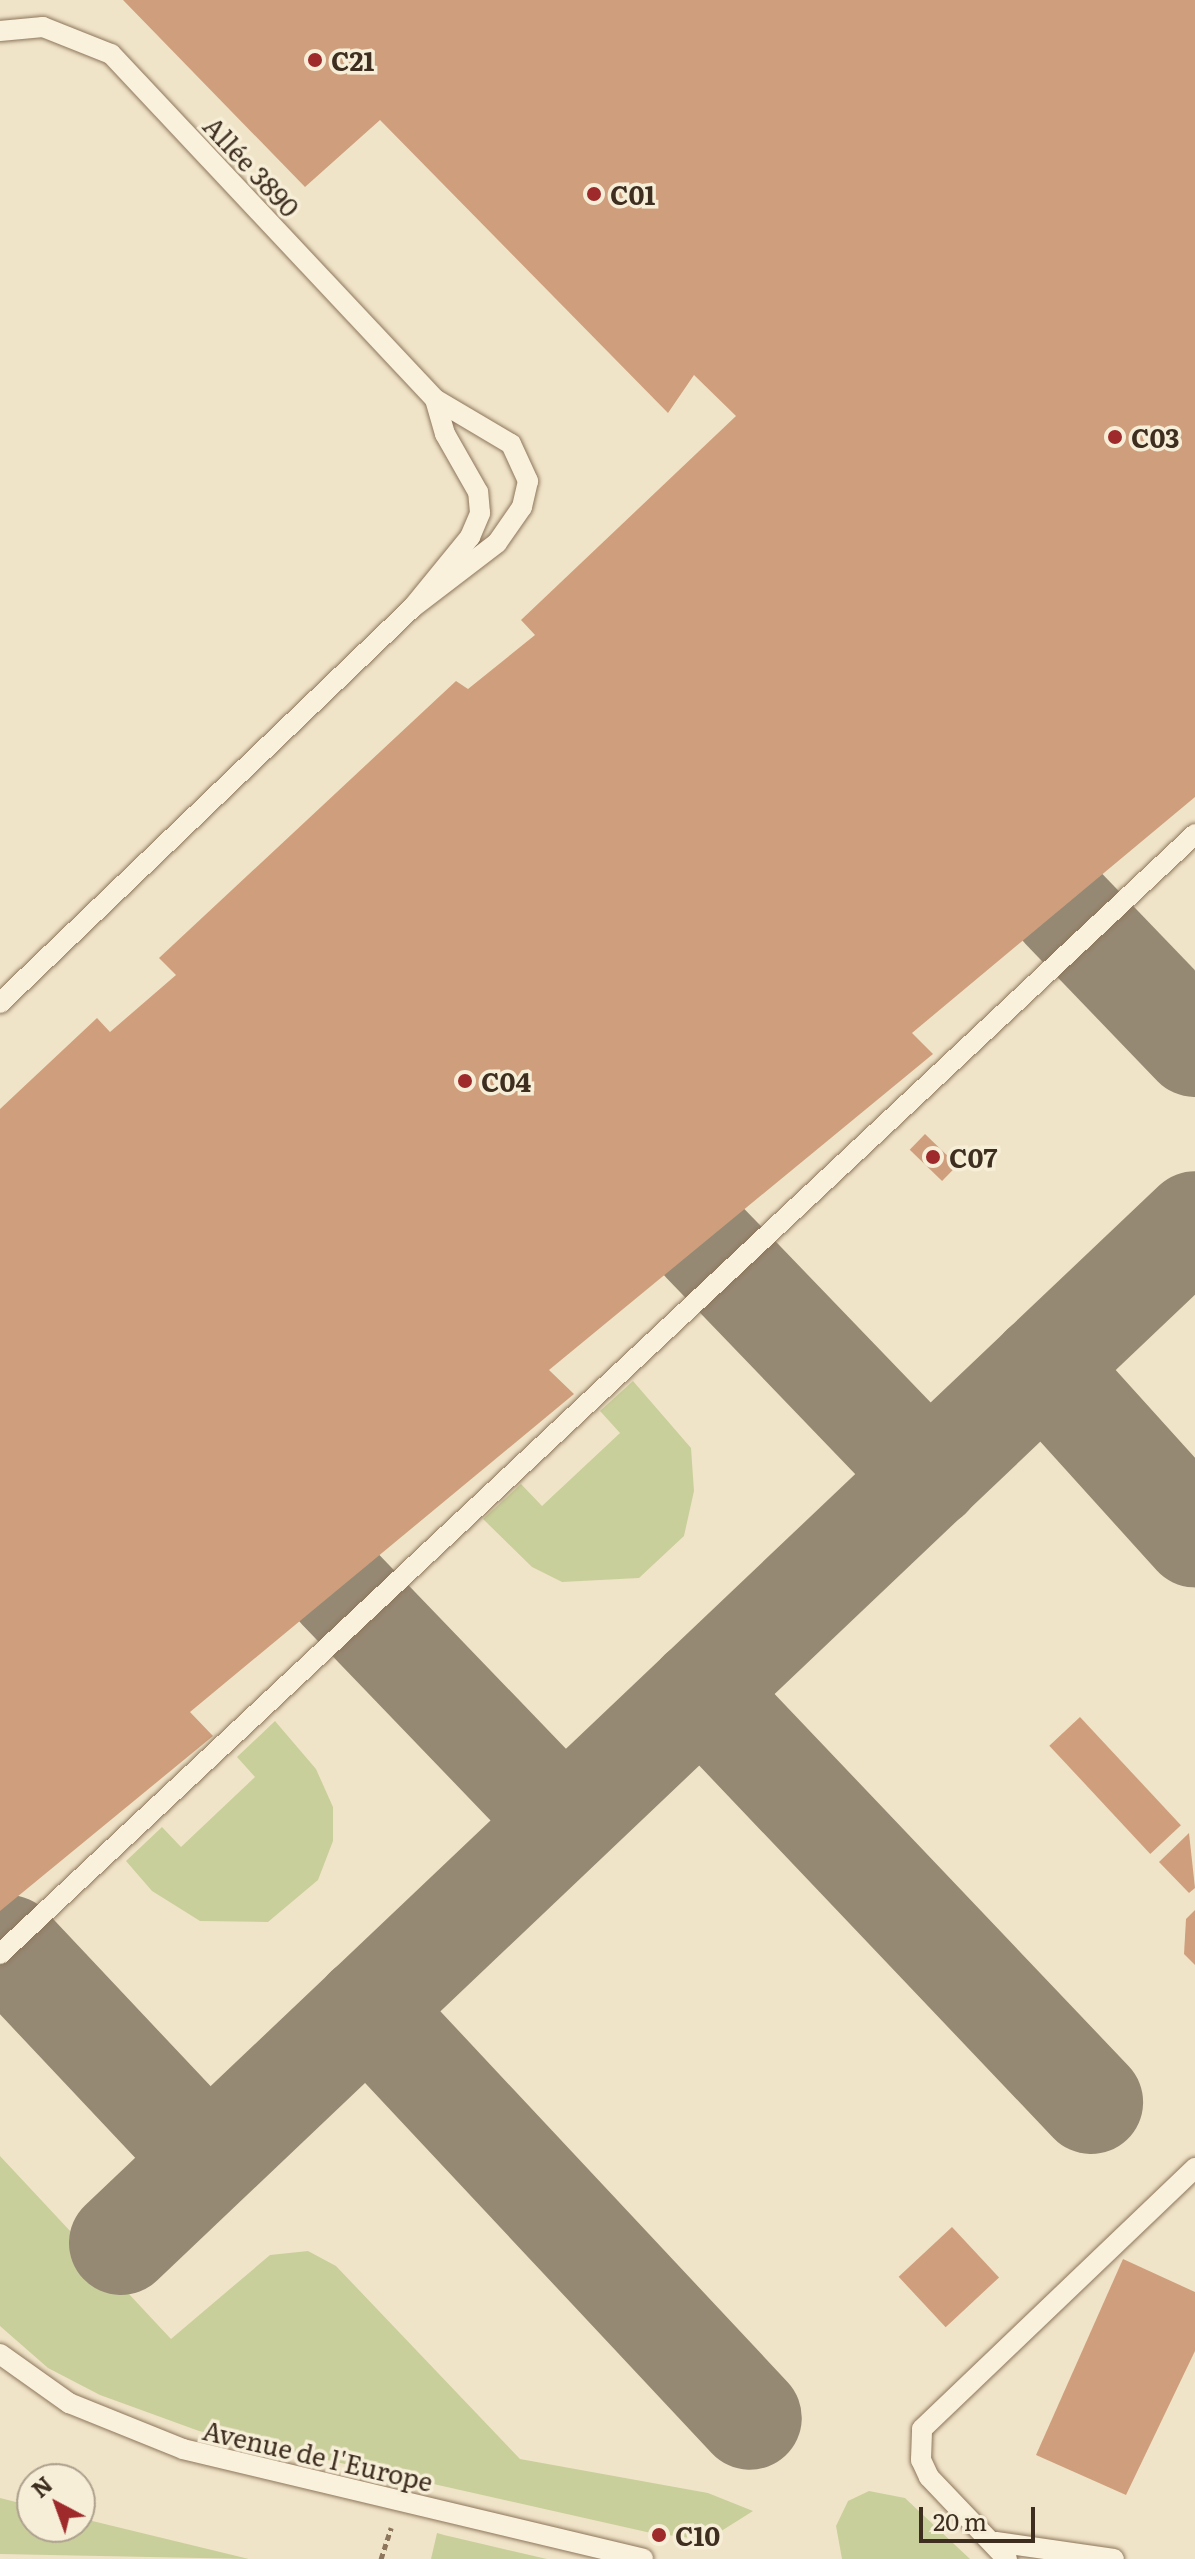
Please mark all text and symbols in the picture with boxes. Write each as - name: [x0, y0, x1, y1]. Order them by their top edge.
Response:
- place label: C21: [331, 44, 374, 76]
- marker: C21: [306, 51, 324, 69]
- street label: Allée 3890: [198, 109, 306, 223]
- place label: C01: [610, 178, 655, 210]
- marker: C01: [585, 185, 603, 203]
- place label: C03: [1131, 421, 1180, 453]
- marker: C03: [1106, 428, 1124, 446]
- place label: C04: [481, 1065, 531, 1097]
- marker: C04: [456, 1072, 474, 1090]
- place label: C07: [949, 1141, 997, 1173]
- marker: C07: [924, 1148, 942, 1166]
- street label: Avenue de l'Europe: [200, 2413, 436, 2497]
- north arrow: [16, 2463, 96, 2543]
- text: N: [23, 2468, 59, 2505]
- scale bar: [923, 2491, 1039, 2541]
- text: 20 m: [933, 2503, 987, 2538]
- place label: C10: [675, 2519, 720, 2551]
- marker: C10: [650, 2526, 668, 2544]

